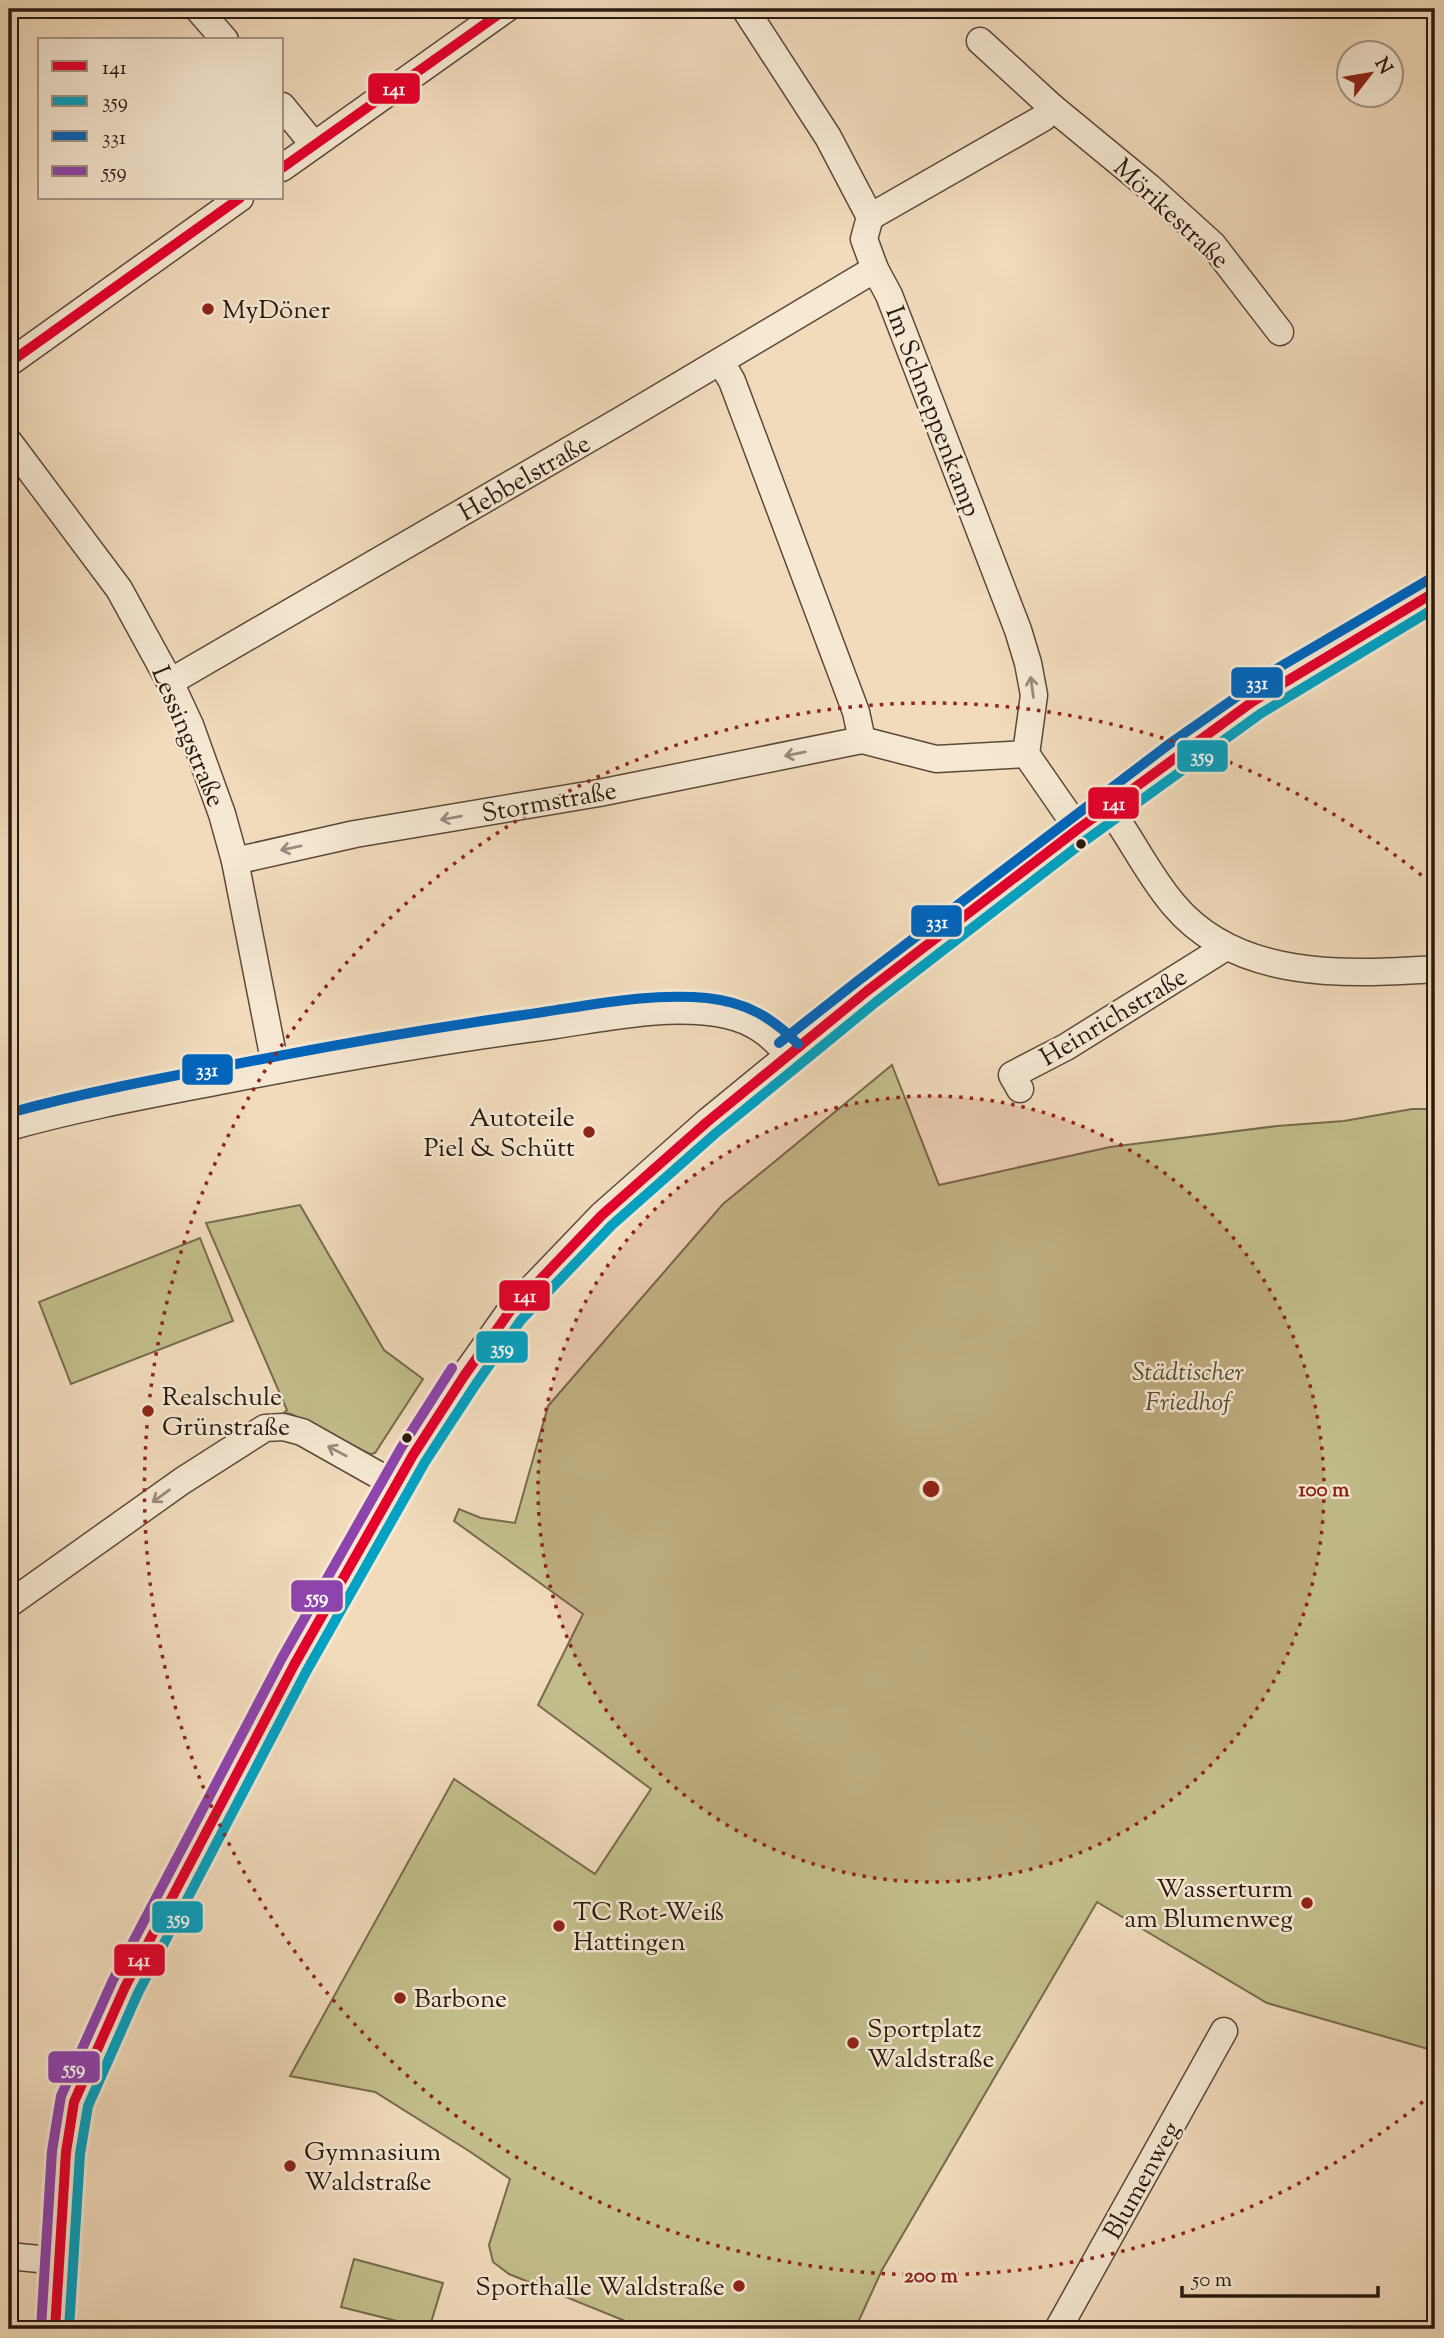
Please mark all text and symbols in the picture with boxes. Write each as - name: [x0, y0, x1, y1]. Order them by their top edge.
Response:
- legend: [38, 38, 284, 200]
- north arrow: [1336, 38, 1406, 108]
- text: N: [1367, 53, 1398, 80]
- text: 141: [102, 54, 127, 84]
- line badge: 141: [367, 72, 421, 105]
- text: 141: [383, 77, 406, 104]
- text: 359: [102, 88, 128, 118]
- text: 331: [102, 124, 126, 154]
- street label: Mörikestraße: [1104, 151, 1237, 279]
- text: 559: [101, 158, 127, 188]
- place label: MyDöner: [222, 293, 330, 330]
- marker: MyDöner: [200, 301, 216, 317]
- street label: Im Schneppenkamp: [874, 301, 989, 523]
- street label: Hebbelstraße: [453, 427, 598, 532]
- street label: Lessingstraße: [140, 661, 233, 813]
- line badge: 331: [1230, 666, 1284, 699]
- text: 331: [1246, 671, 1268, 698]
- one-way arrow: [1025, 676, 1038, 699]
- line badge: 359: [1176, 739, 1229, 773]
- text: 359: [1190, 744, 1214, 771]
- one-way arrow: [784, 748, 807, 762]
- street label: Stormstraße: [479, 773, 620, 834]
- line badge: 141: [1087, 786, 1140, 820]
- text: 141: [1103, 792, 1126, 819]
- one-way arrow: [440, 812, 463, 825]
- unlabelled marker: [1074, 837, 1088, 851]
- one-way arrow: [280, 842, 303, 856]
- line badge: 331: [910, 904, 963, 938]
- text: 331: [926, 910, 948, 937]
- street label: Heinrichstraße: [1034, 960, 1195, 1077]
- line badge: 331: [181, 1053, 234, 1086]
- text: 331: [196, 1058, 218, 1085]
- place label: Autoteile Piel & Schütt: [424, 1101, 575, 1168]
- marker: Autoteile Piel & Schütt: [581, 1124, 597, 1140]
- line badge: 141: [498, 1279, 551, 1312]
- text: 141: [514, 1284, 537, 1311]
- line badge: 359: [475, 1330, 529, 1364]
- text: 359: [490, 1336, 514, 1363]
- park label: Städtischer Friedhof: [1132, 1355, 1244, 1422]
- place label: Realschule Grünstraße: [162, 1380, 290, 1447]
- marker: Realschule Grünstraße: [140, 1403, 156, 1419]
- unlabelled marker: [400, 1431, 414, 1445]
- one-way arrow: [327, 1443, 348, 1457]
- text: 100 m: [1299, 1476, 1350, 1506]
- centre of rings: [919, 1477, 943, 1501]
- one-way arrow: [152, 1489, 171, 1503]
- line badge: 559: [290, 1579, 344, 1613]
- text: 559: [304, 1585, 328, 1612]
- place label: Wasserturm am Blumenweg: [1124, 1872, 1293, 1939]
- place label: TC Rot-Weiß Hattingen: [573, 1895, 724, 1962]
- marker: Wasserturm am Blumenweg: [1299, 1895, 1315, 1911]
- line badge: 359: [151, 1900, 204, 1934]
- text: 359: [166, 1906, 190, 1933]
- marker: TC Rot-Weiß Hattingen: [551, 1918, 567, 1934]
- line badge: 141: [113, 1943, 166, 1977]
- text: 141: [128, 1948, 151, 1975]
- place label: Barbone: [414, 1982, 507, 2019]
- marker: Barbone: [392, 1990, 408, 2006]
- place label: Sportplatz Waldstraße: [867, 2012, 995, 2079]
- marker: Sportplatz Waldstraße: [845, 2035, 861, 2051]
- line badge: 559: [47, 2050, 101, 2084]
- text: 559: [61, 2056, 85, 2083]
- street label: Blumenweg: [1096, 2116, 1191, 2247]
- place label: Gymnasium Waldstraße: [304, 2135, 441, 2202]
- marker: Gymnasium Waldstraße: [282, 2158, 298, 2174]
- scale bar: [1182, 2254, 1378, 2298]
- text: 200 m: [904, 2262, 959, 2292]
- text: 50 m: [1191, 2266, 1232, 2296]
- place label: Sporthalle Waldstraße: [475, 2270, 725, 2307]
- marker: Sporthalle Waldstraße: [731, 2278, 747, 2294]

